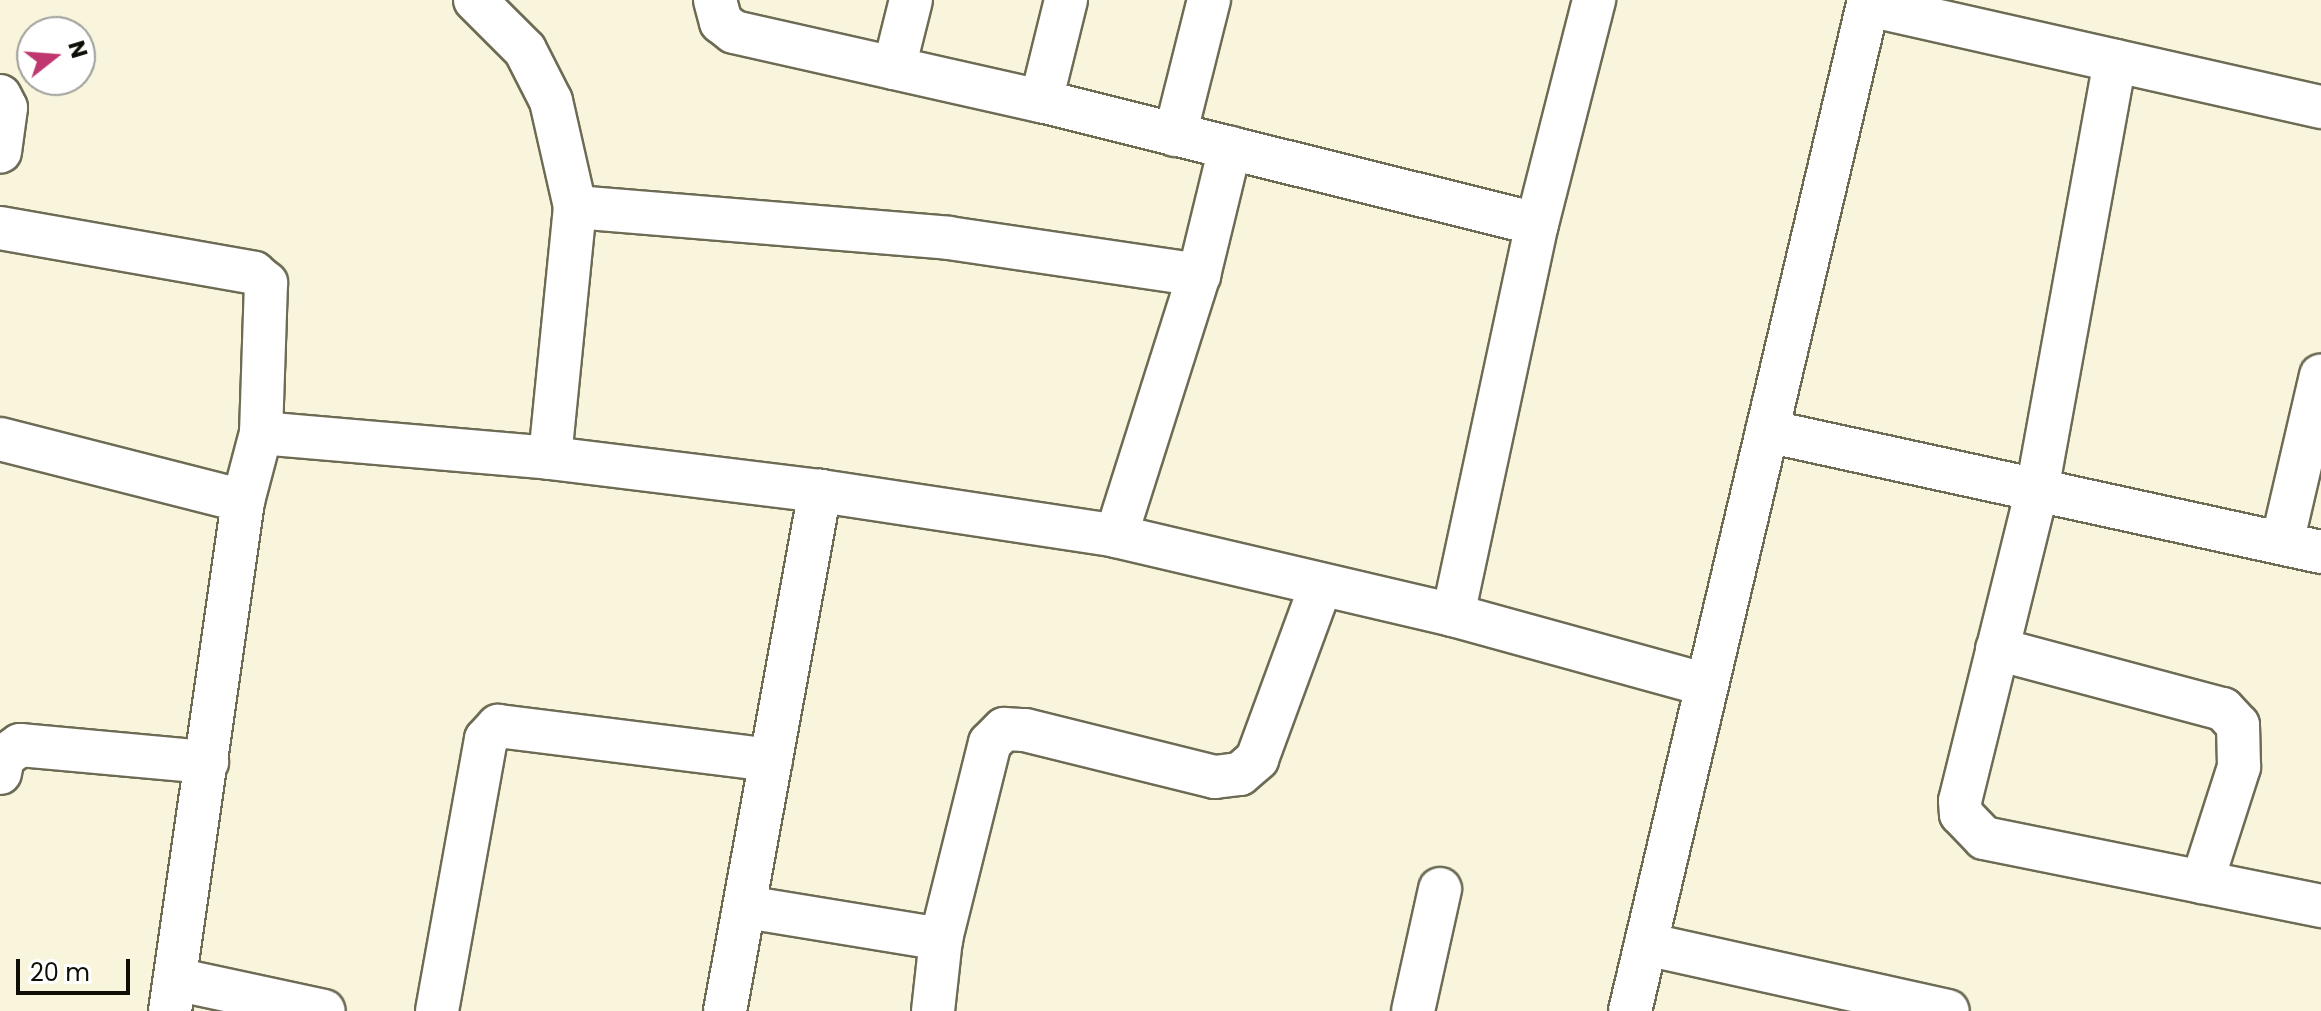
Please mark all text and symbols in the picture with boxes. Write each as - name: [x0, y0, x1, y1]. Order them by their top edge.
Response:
- north arrow: [16, 16, 96, 96]
- text: N: [60, 37, 95, 62]
- scale bar: [20, 943, 134, 993]
- text: 20 m: [30, 956, 90, 989]

